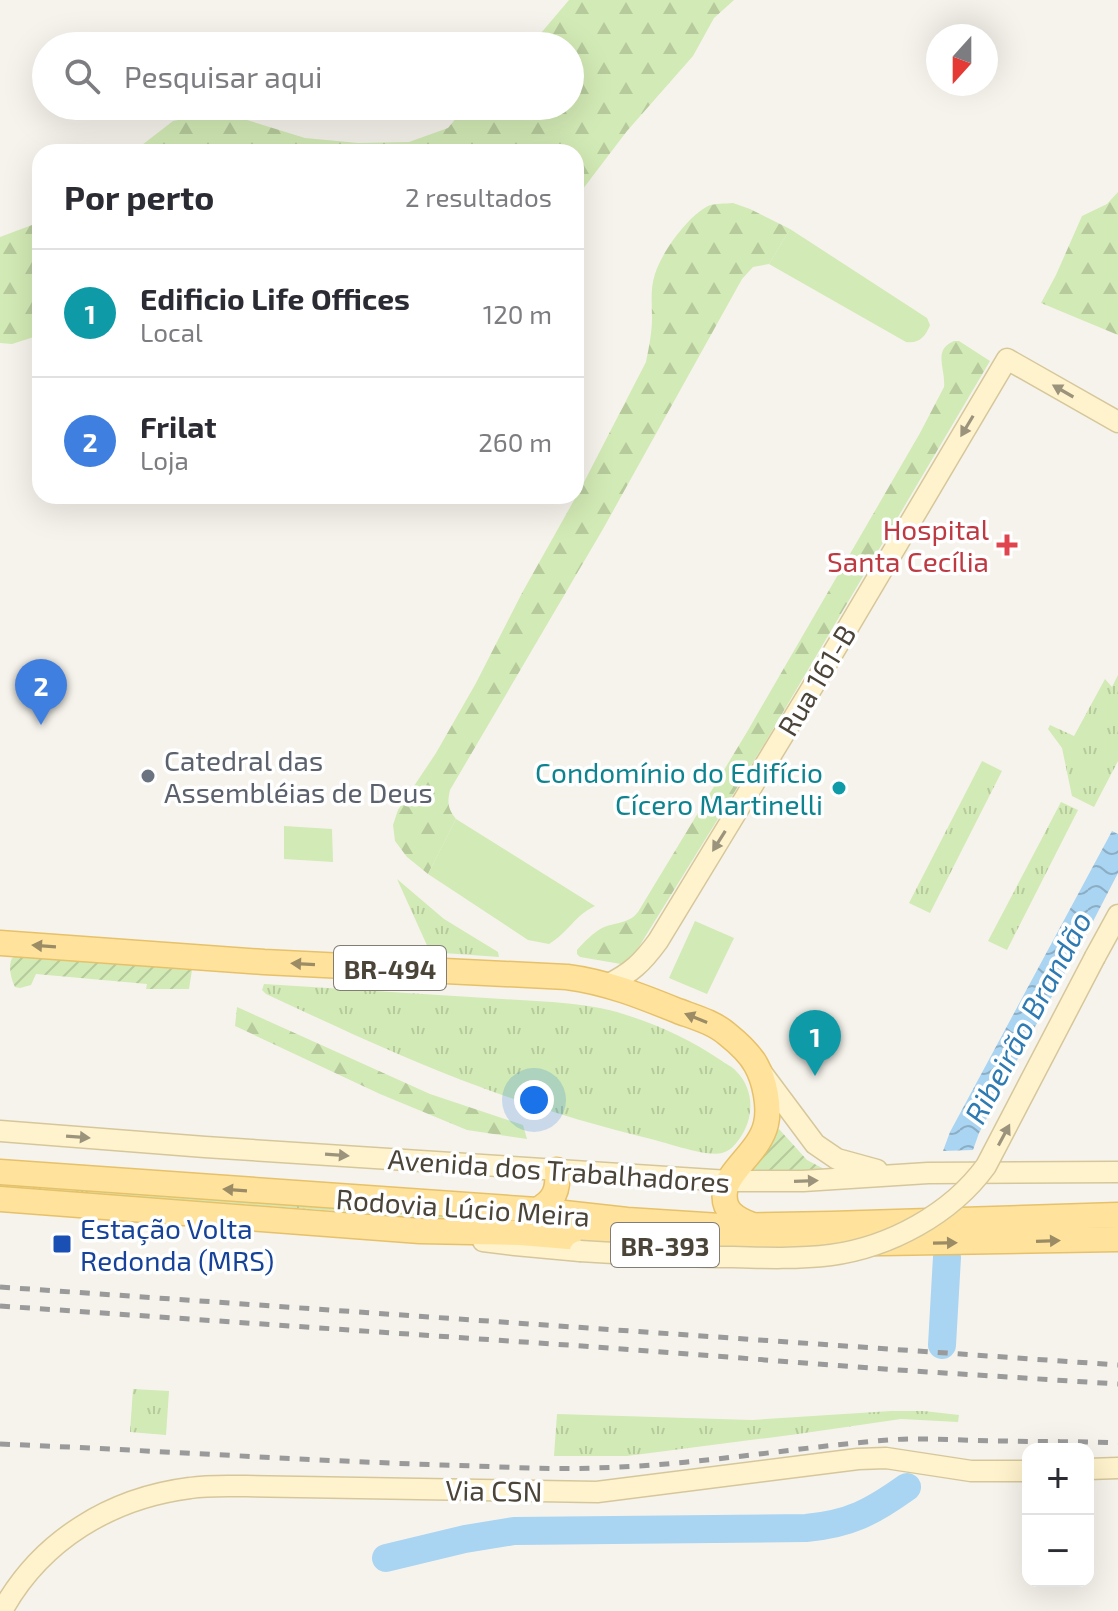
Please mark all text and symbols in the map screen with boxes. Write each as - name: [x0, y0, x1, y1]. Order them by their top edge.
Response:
- north arrow: [926, 24, 998, 96]
- search box: [32, 32, 584, 120]
- icon: search: [60, 54, 104, 98]
- text: Pesquisar aqui: [124, 58, 322, 94]
- text: Por perto: [64, 176, 214, 217]
- text: 2 resultados: [405, 181, 552, 212]
- text: Edificio Life Offices: [140, 280, 410, 316]
- text: 1: [84, 298, 96, 329]
- text: 120 m: [483, 298, 552, 329]
- text: Local: [140, 316, 203, 347]
- one-way arrow: [1051, 384, 1074, 397]
- text: Frilat: [140, 408, 217, 444]
- one-way arrow: [961, 415, 975, 437]
- text: 2: [82, 426, 98, 457]
- text: 260 m: [478, 426, 552, 457]
- text: Loja: [140, 444, 189, 475]
- place label: Hospital Santa Cecília: [827, 512, 990, 578]
- marker: Hospital Santa Cecília: [996, 534, 1018, 556]
- street label: Rua 161-B: [770, 618, 862, 742]
- pin: 2: [15, 659, 67, 725]
- place label: Catedral das Assembléias de Deus: [164, 743, 433, 809]
- place label: Condomínio do Edifício Cícero Martinelli: [535, 755, 823, 821]
- marker: Catedral das Assembléias de Deus: [139, 767, 157, 785]
- marker: Condomínio do Edifício Cícero Martinelli: [830, 779, 848, 797]
- one-way arrow: [712, 830, 727, 853]
- water label: Ribeirão Brandão: [956, 905, 1098, 1129]
- one-way arrow: [31, 939, 56, 952]
- road number: BR-494: [334, 946, 446, 990]
- one-way arrow: [290, 957, 315, 970]
- pin: 1: [789, 1010, 841, 1076]
- one-way arrow: [684, 1011, 708, 1024]
- your location: [514, 1080, 554, 1120]
- one-way arrow: [996, 1124, 1010, 1146]
- one-way arrow: [66, 1131, 91, 1144]
- street label: Avenida dos Trabalhadores: [387, 1141, 731, 1199]
- one-way arrow: [325, 1149, 350, 1162]
- one-way arrow: [794, 1174, 820, 1187]
- street label: Rodovia Lúcio Meira: [335, 1181, 591, 1233]
- one-way arrow: [222, 1183, 247, 1196]
- place label: Estação Volta Redonda (MRS): [80, 1211, 274, 1277]
- road number: BR-393: [611, 1223, 719, 1267]
- marker: Estação Volta Redonda (MRS): [51, 1233, 73, 1255]
- one-way arrow: [1036, 1235, 1061, 1247]
- one-way arrow: [933, 1237, 958, 1250]
- map controls: [1022, 1443, 1094, 1587]
- button: +: [1022, 1443, 1094, 1515]
- street label: Via CSN: [445, 1472, 543, 1508]
- button: −: [1022, 1515, 1094, 1587]

